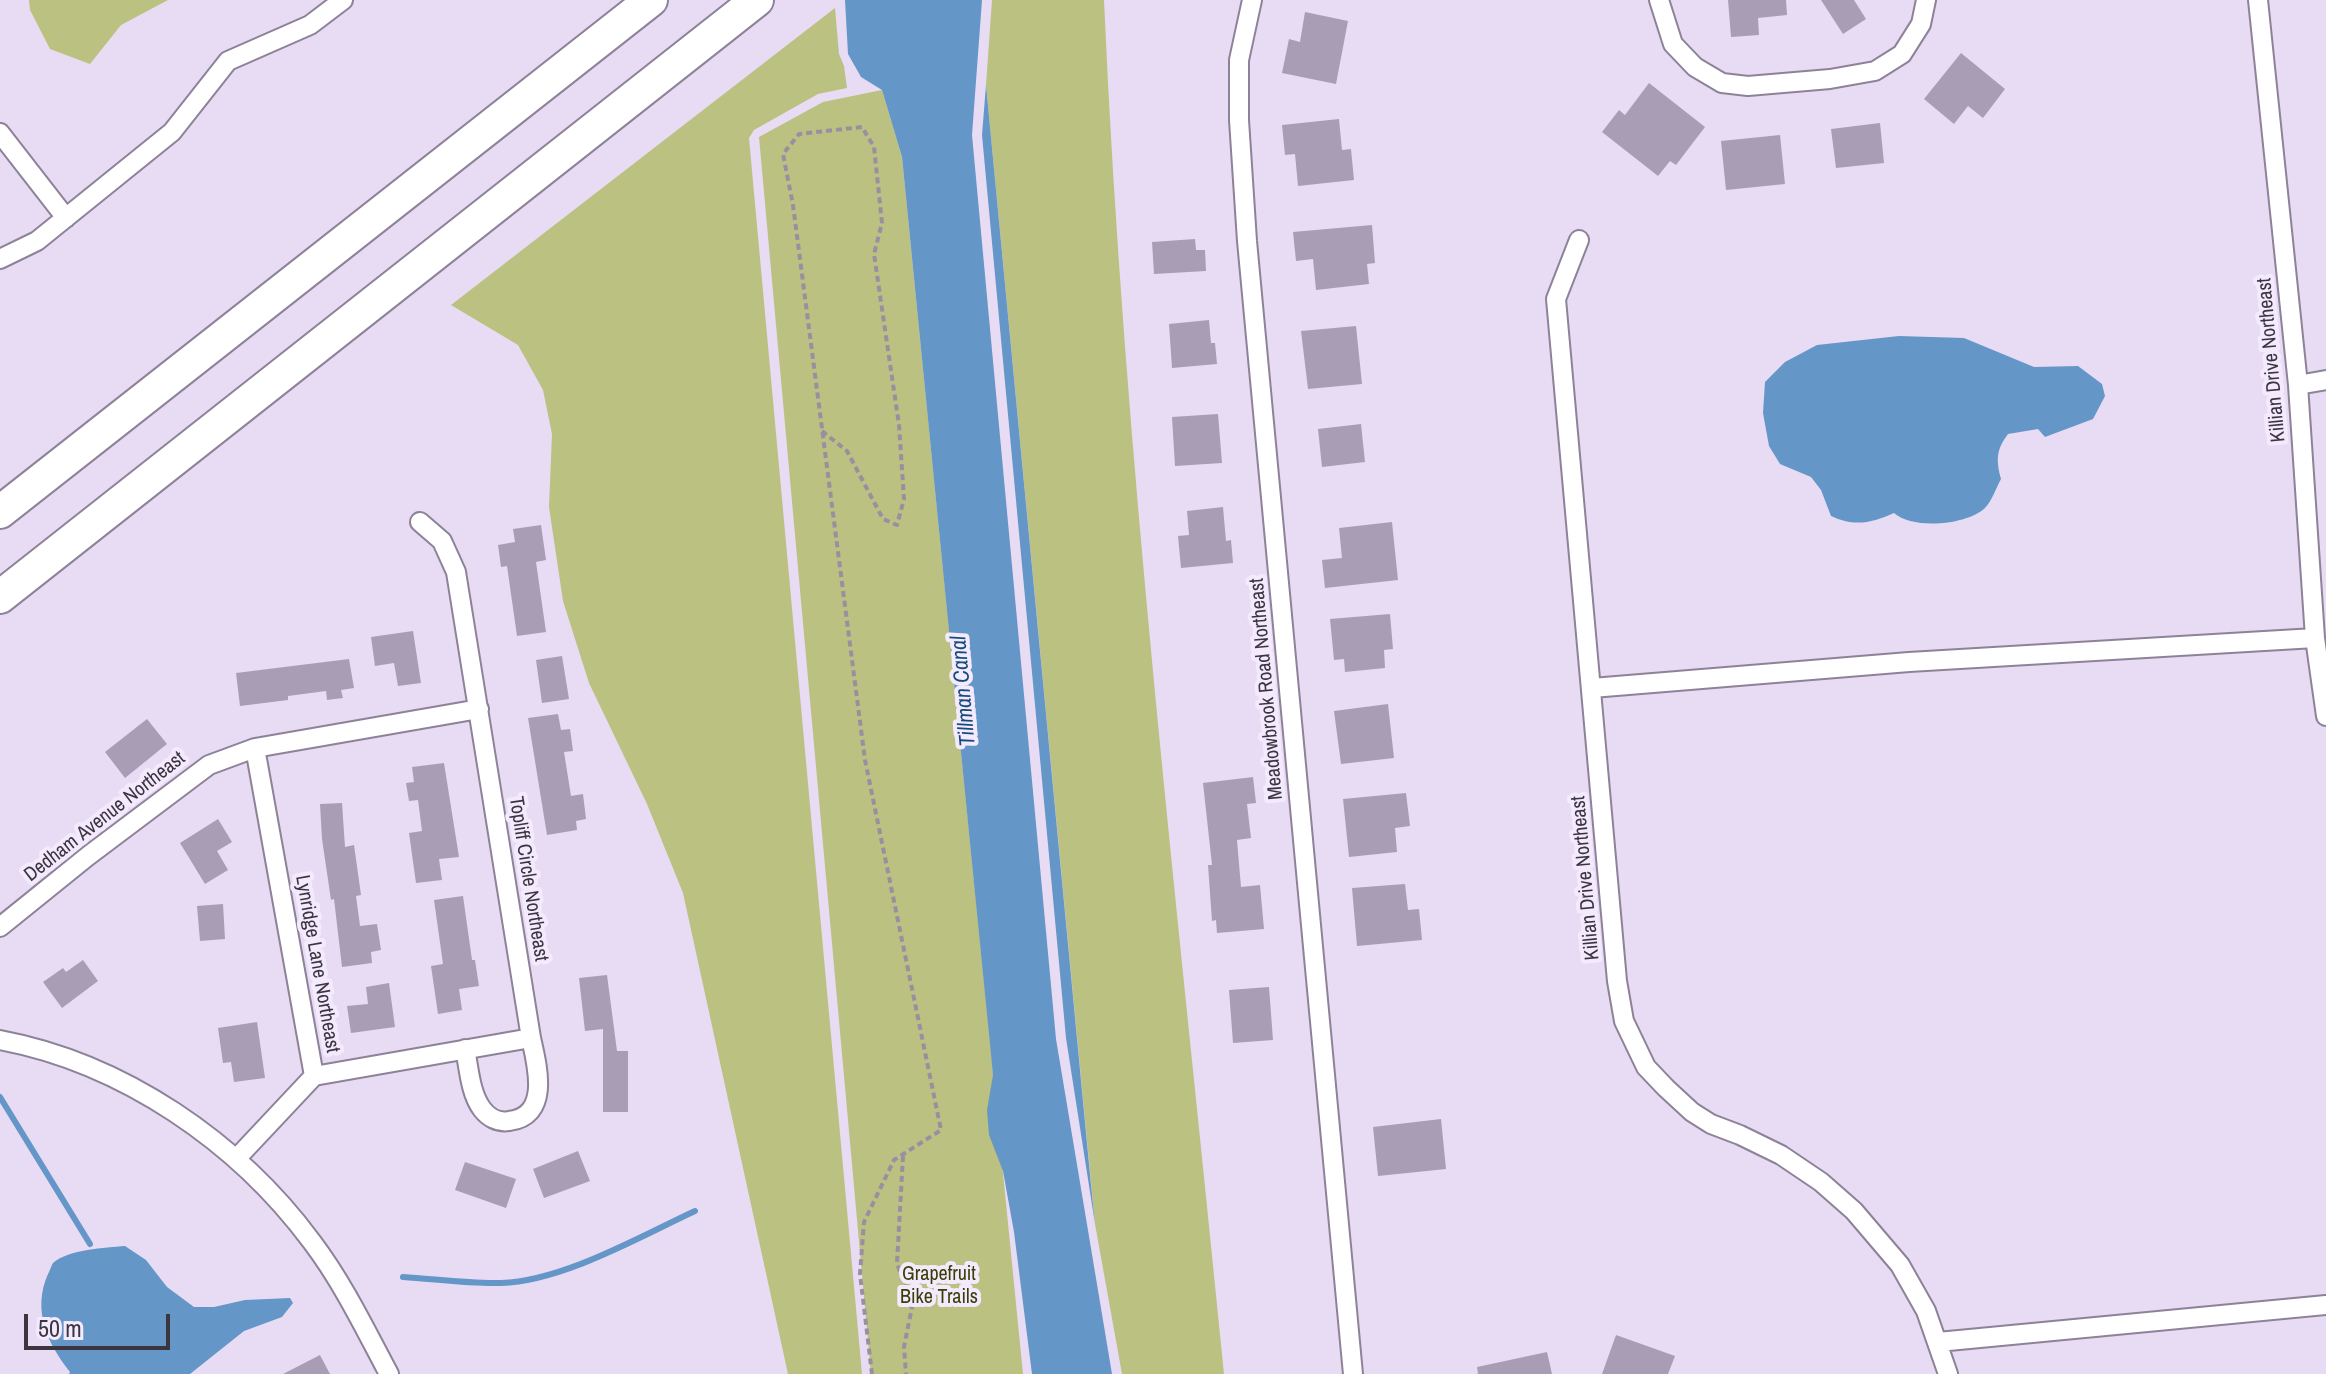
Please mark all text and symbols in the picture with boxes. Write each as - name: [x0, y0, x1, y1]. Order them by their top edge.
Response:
- street label: Killian Drive Northeast: [2253, 277, 2291, 443]
- street label: Meadowbrook Road Northeast: [1245, 577, 1289, 801]
- water label: Tillman Canal: [946, 635, 982, 747]
- street label: Dedham Avenue Northeast: [20, 747, 190, 887]
- street label: Topliff Circle Northeast: [503, 795, 553, 963]
- street label: Killian Drive Northeast: [1567, 795, 1605, 961]
- street label: Lynridge Lane Northeast: [290, 873, 344, 1055]
- park label: Grapefruit Bike Trails: [900, 1263, 978, 1310]
- scale bar: [28, 1298, 174, 1348]
- text: 50 m: [38, 1312, 82, 1344]

